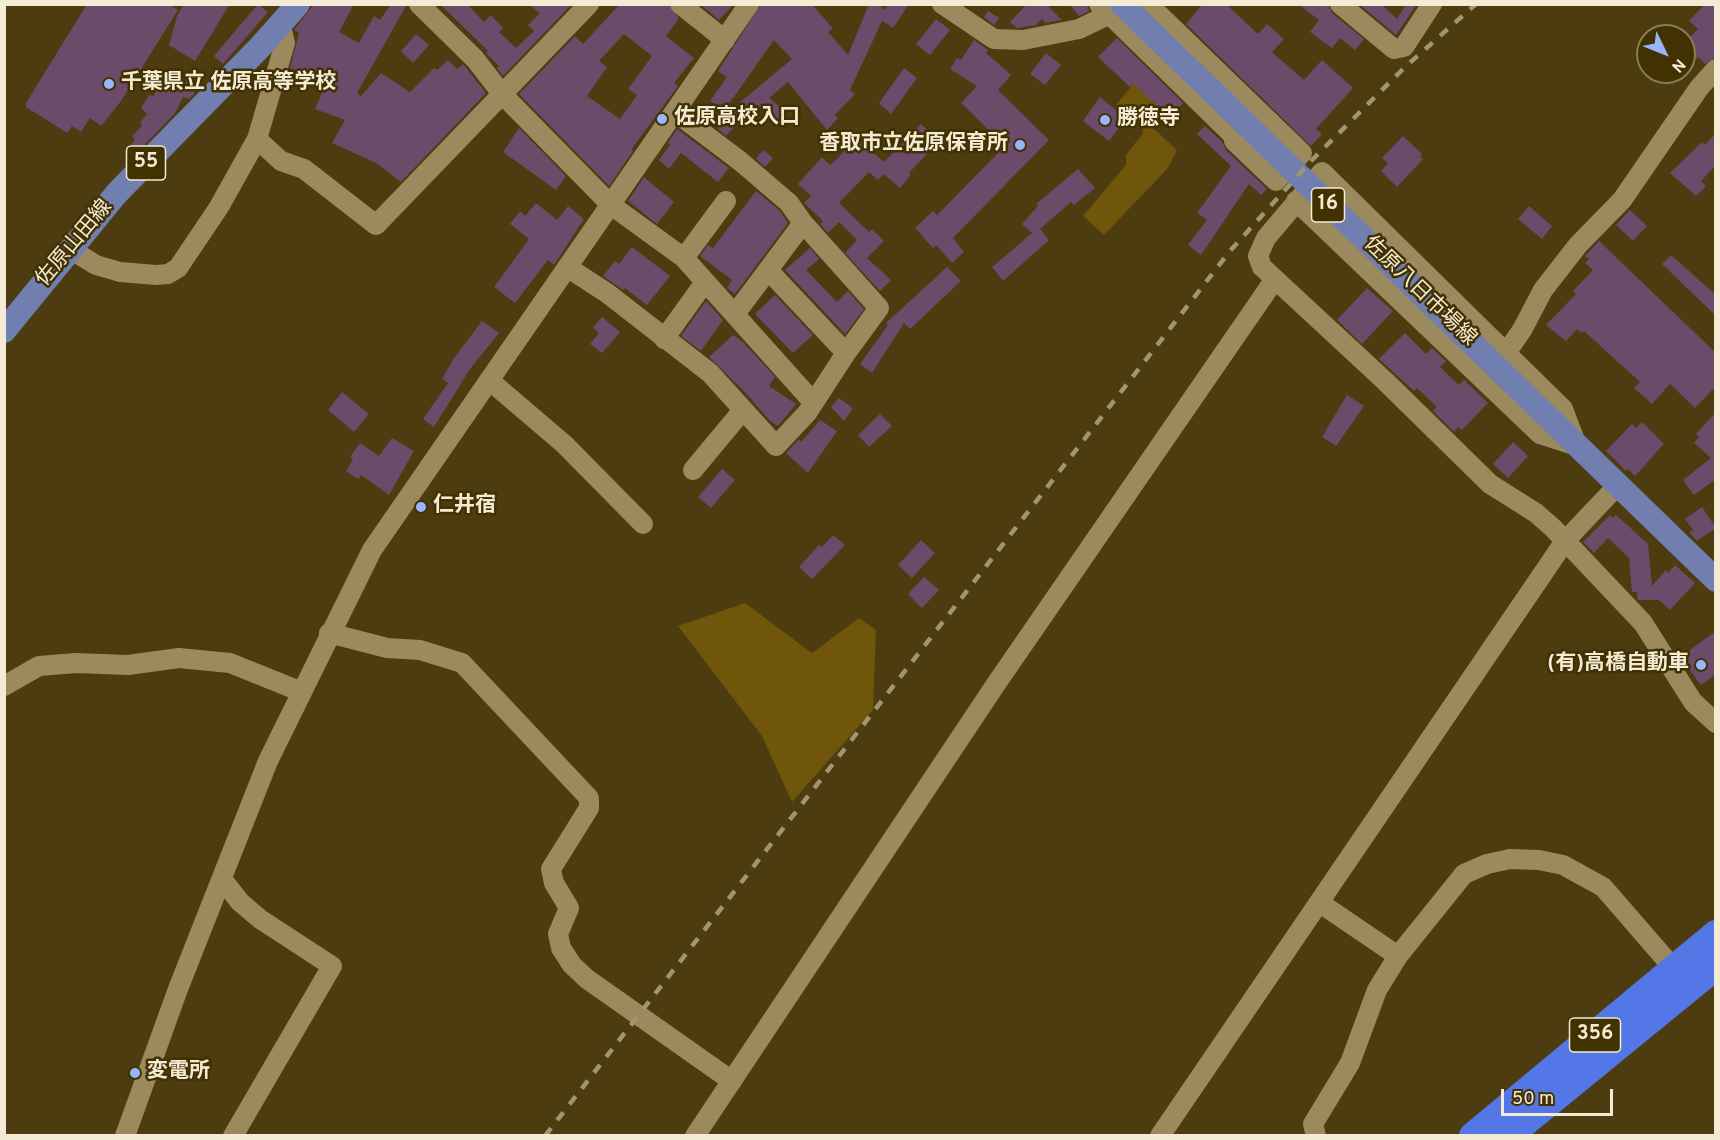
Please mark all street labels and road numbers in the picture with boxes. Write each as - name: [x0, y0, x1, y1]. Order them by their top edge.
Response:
- road number: 55: [126, 146, 166, 180]
- road number: 16: [1312, 188, 1344, 222]
- street label: 佐原山田線: [32, 196, 118, 292]
- street label: 佐原八日市場線: [1357, 232, 1481, 352]
- road number: 356: [1570, 1018, 1620, 1052]

